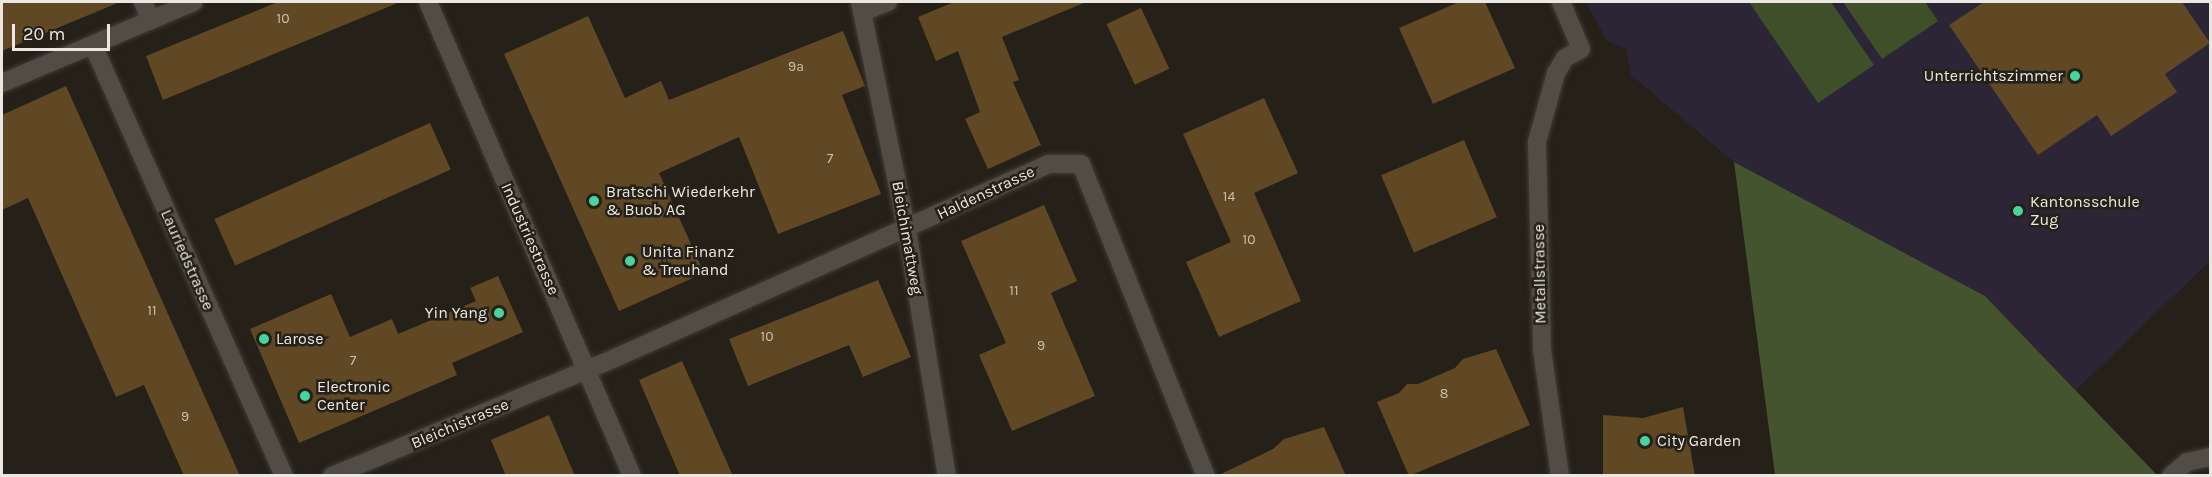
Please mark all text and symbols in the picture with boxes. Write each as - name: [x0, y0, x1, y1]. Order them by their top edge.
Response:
- house number: 10: [277, 11, 289, 27]
- scale bar: [15, 12, 112, 50]
- text: 20 m: [23, 23, 65, 45]
- house number: 9a: [788, 59, 804, 75]
- place label: Unterrichtszimmer: [1924, 66, 2063, 86]
- marker: Unterrichtszimmer: [2068, 69, 2082, 83]
- house number: 7: [827, 151, 833, 167]
- street label: Haldenstrasse: [934, 162, 1038, 224]
- street label: Industriestrasse: [497, 180, 563, 298]
- street label: Bleichimattweg: [888, 180, 926, 296]
- place label: Bratschi Wiederkehr & Buob AG: [606, 182, 755, 220]
- house number: 14: [1223, 189, 1235, 205]
- place label: Kantonsschule Zug: [2030, 192, 2140, 230]
- marker: Bratschi Wiederkehr & Buob AG: [587, 194, 601, 208]
- marker: Kantonsschule Zug: [2011, 204, 2025, 218]
- street label: Lauriedstrasse: [156, 207, 218, 313]
- street label: Metallstrasse: [1530, 224, 1550, 324]
- house number: 10: [1243, 232, 1255, 248]
- place label: Unita Finanz & Treuhand: [642, 242, 734, 280]
- marker: Unita Finanz & Treuhand: [623, 254, 637, 268]
- house number: 11: [1009, 283, 1019, 299]
- house number: 11: [147, 303, 157, 319]
- place label: Yin Yang: [425, 303, 487, 323]
- marker: Yin Yang: [492, 306, 506, 320]
- place label: Larose: [276, 329, 323, 349]
- house number: 10: [761, 329, 773, 345]
- marker: Larose: [257, 332, 271, 346]
- house number: 9: [1037, 338, 1045, 354]
- house number: 7: [350, 353, 356, 369]
- place label: Electronic Center: [317, 377, 390, 415]
- house number: 8: [1440, 386, 1448, 402]
- marker: Electronic Center: [298, 389, 312, 403]
- street label: Bleichistrasse: [408, 395, 512, 453]
- house number: 9: [181, 409, 189, 425]
- place label: City Garden: [1657, 431, 1741, 451]
- marker: City Garden: [1638, 434, 1652, 448]

